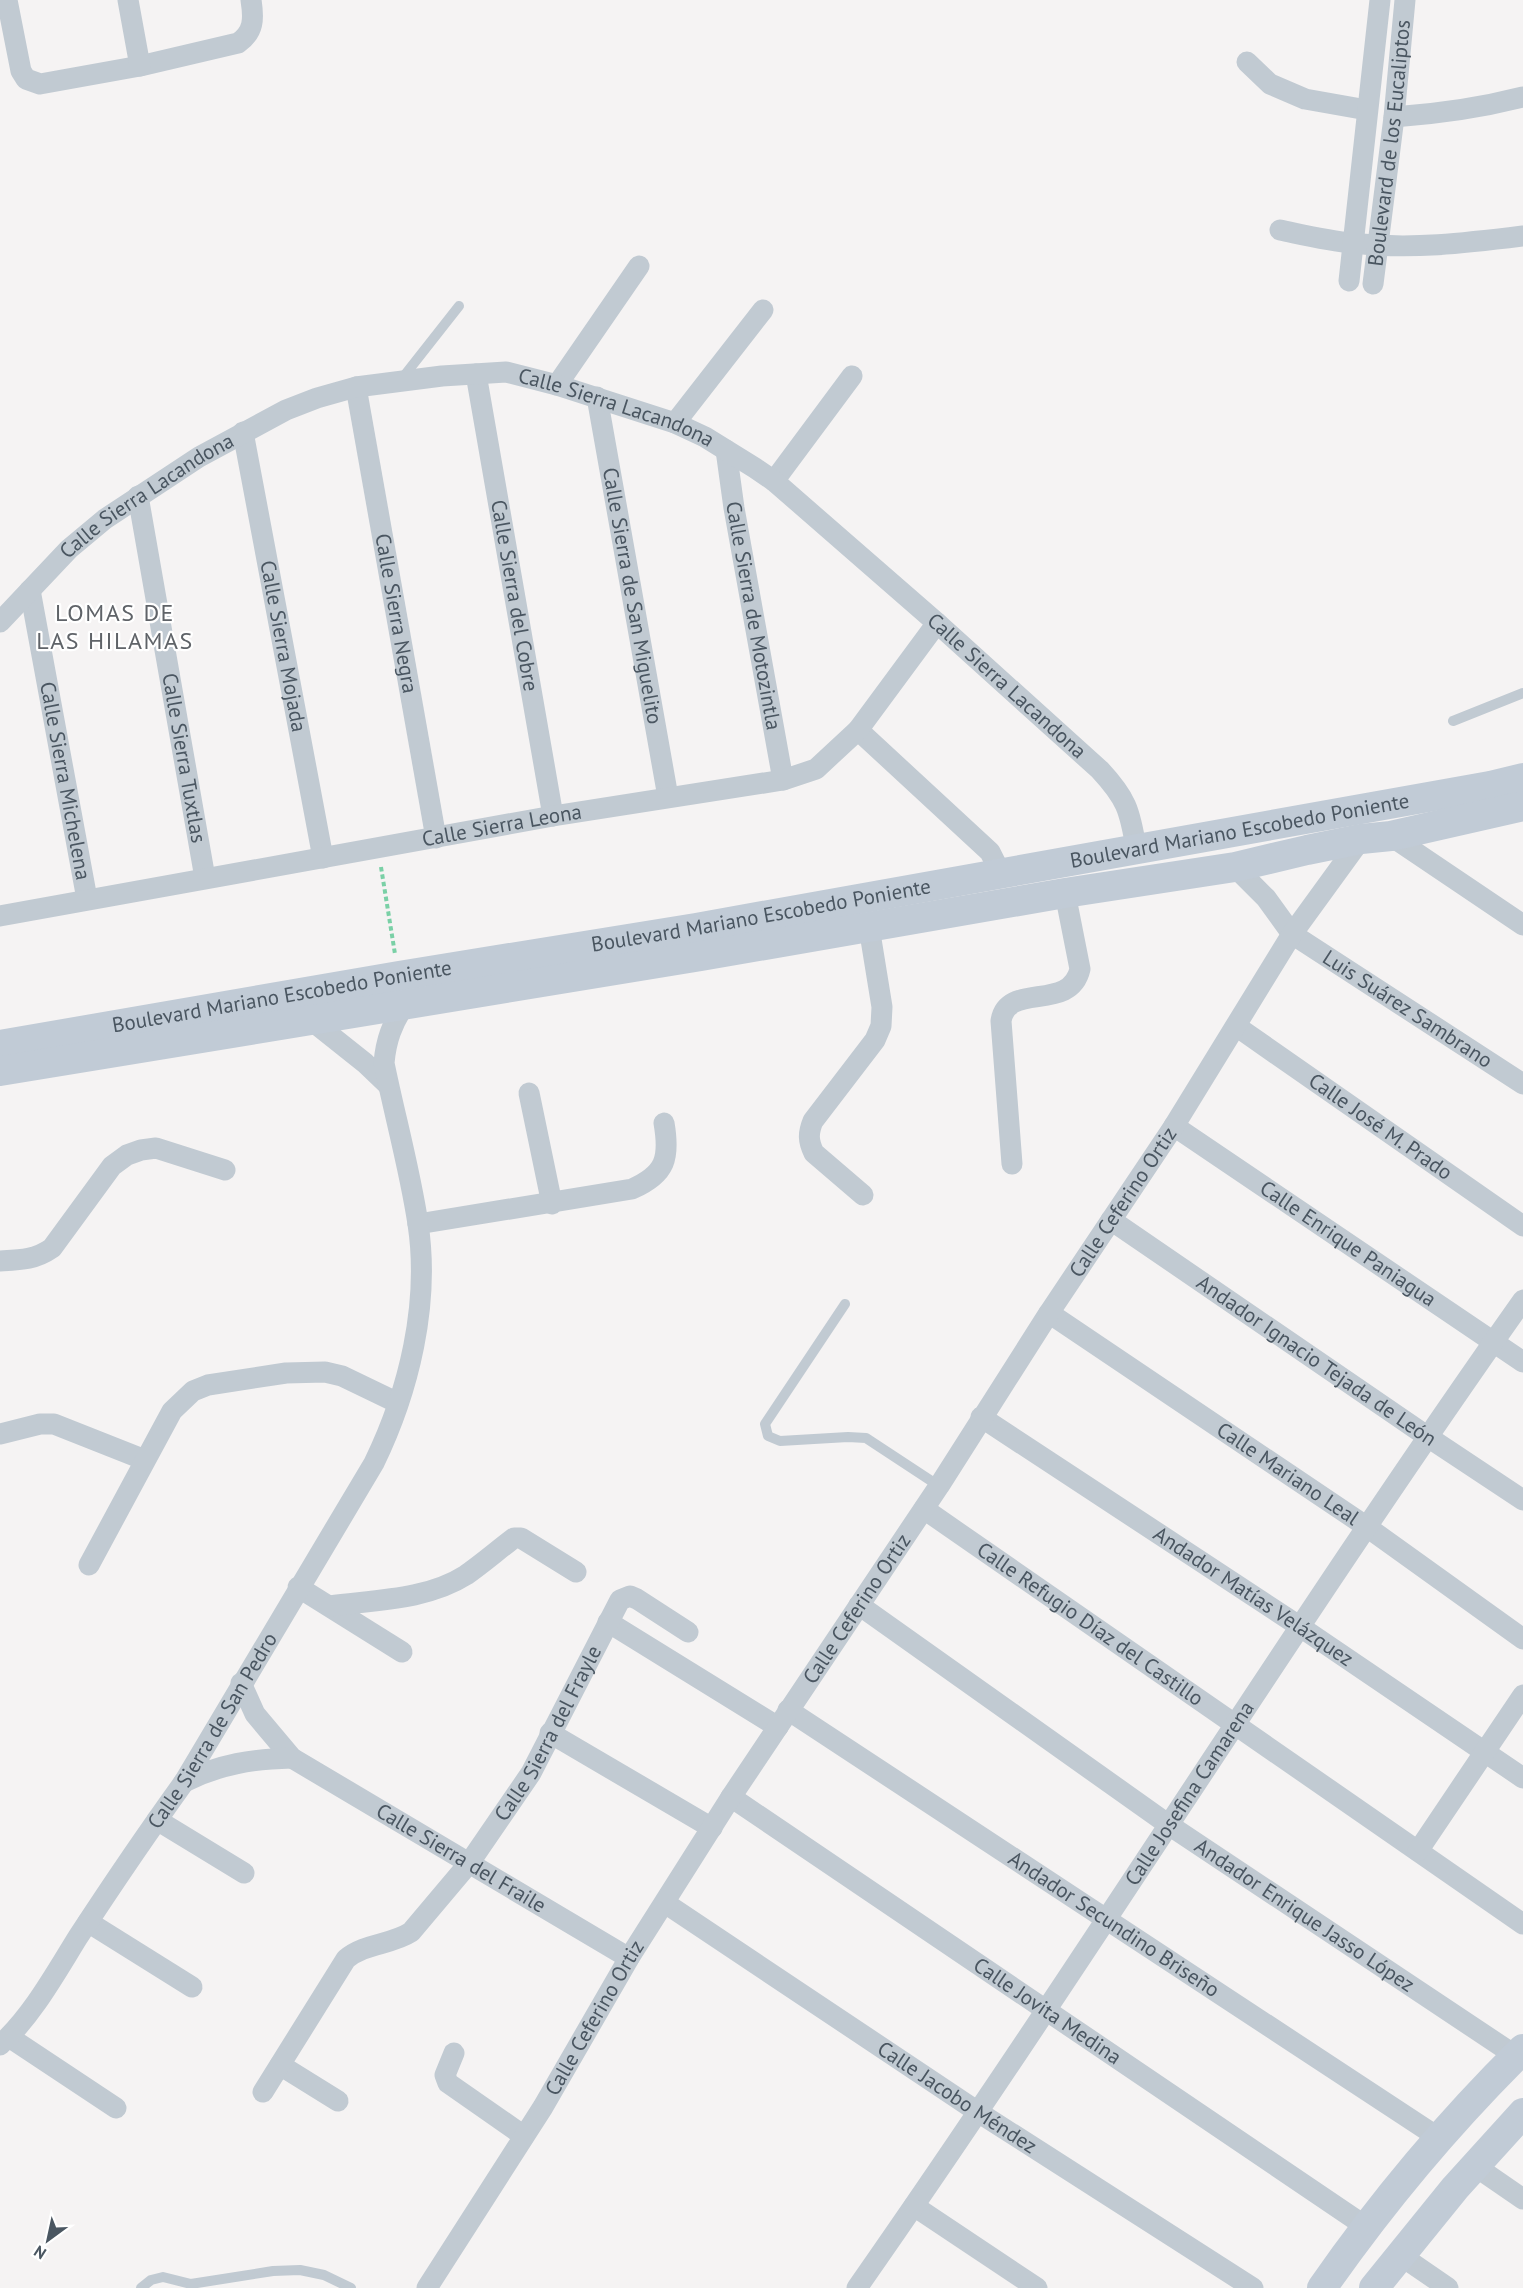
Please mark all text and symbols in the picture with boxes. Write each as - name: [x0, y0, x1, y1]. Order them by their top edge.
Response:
- street label: Boulevard de los Eucaliptos: [1361, 18, 1416, 268]
- street label: Calle Sierra Lacandona: [515, 362, 720, 453]
- street label: Calle Sierra Lacandona: [53, 427, 238, 564]
- street label: Calle Sierra de San Miguelito: [597, 465, 669, 726]
- street label: Calle Sierra del Cobre: [485, 498, 545, 693]
- street label: Calle Sierra de Motozintla: [720, 500, 788, 732]
- street label: Calle Sierra Negra: [369, 531, 424, 695]
- street label: Calle Sierra Mojada: [254, 558, 313, 734]
- district label: LOMAS DE LAS HILAMAS: [36, 597, 194, 656]
- street label: Calle Sierra Lacandona: [922, 607, 1092, 764]
- street label: Calle Sierra Tuxtlas: [156, 671, 213, 845]
- street label: Calle Sierra Michelena: [34, 679, 97, 882]
- street label: Boulevard Mariano Escobedo Poniente: [1068, 787, 1411, 874]
- street label: Calle Sierra Leona: [420, 798, 584, 852]
- street label: Boulevard Mariano Escobedo Poniente: [589, 872, 933, 958]
- street label: Luis Suárez Sambrano: [1318, 944, 1498, 1074]
- street label: Boulevard Mariano Escobedo Poniente: [110, 954, 454, 1038]
- street label: Calle José M. Prado: [1303, 1067, 1458, 1186]
- street label: Calle Ceferino Ortiz: [1063, 1122, 1183, 1282]
- street label: Calle Enrique Paniagua: [1255, 1174, 1442, 1312]
- street label: Andador Ignacio Tejada de León: [1192, 1269, 1442, 1452]
- street label: Calle Mariano Leal: [1212, 1416, 1365, 1531]
- street label: Andador Matías Velázquez: [1148, 1520, 1359, 1672]
- street label: Calle Ceferino Ortiz: [797, 1528, 916, 1689]
- street label: Calle Refugio Díaz del Castillo: [972, 1536, 1209, 1712]
- street label: Calle Sierra de San Pedro: [141, 1627, 283, 1834]
- street label: Calle Sierra del Frayle: [488, 1641, 607, 1826]
- street label: Calle Josefina Camarena: [1118, 1696, 1260, 1891]
- street label: Calle Sierra del Fraile: [371, 1797, 551, 1919]
- street label: Andador Enrique Jasso López: [1190, 1832, 1420, 1998]
- street label: Andador Secundino Briseño: [1003, 1845, 1225, 2003]
- street label: Calle Ceferino Ortiz: [539, 1935, 650, 2100]
- street label: Calle Jovita Medina: [969, 1951, 1127, 2070]
- street label: Calle Jacobo Méndez: [873, 2035, 1042, 2159]
- north arrow: [18, 2210, 78, 2270]
- text: N: [30, 2241, 50, 2264]

